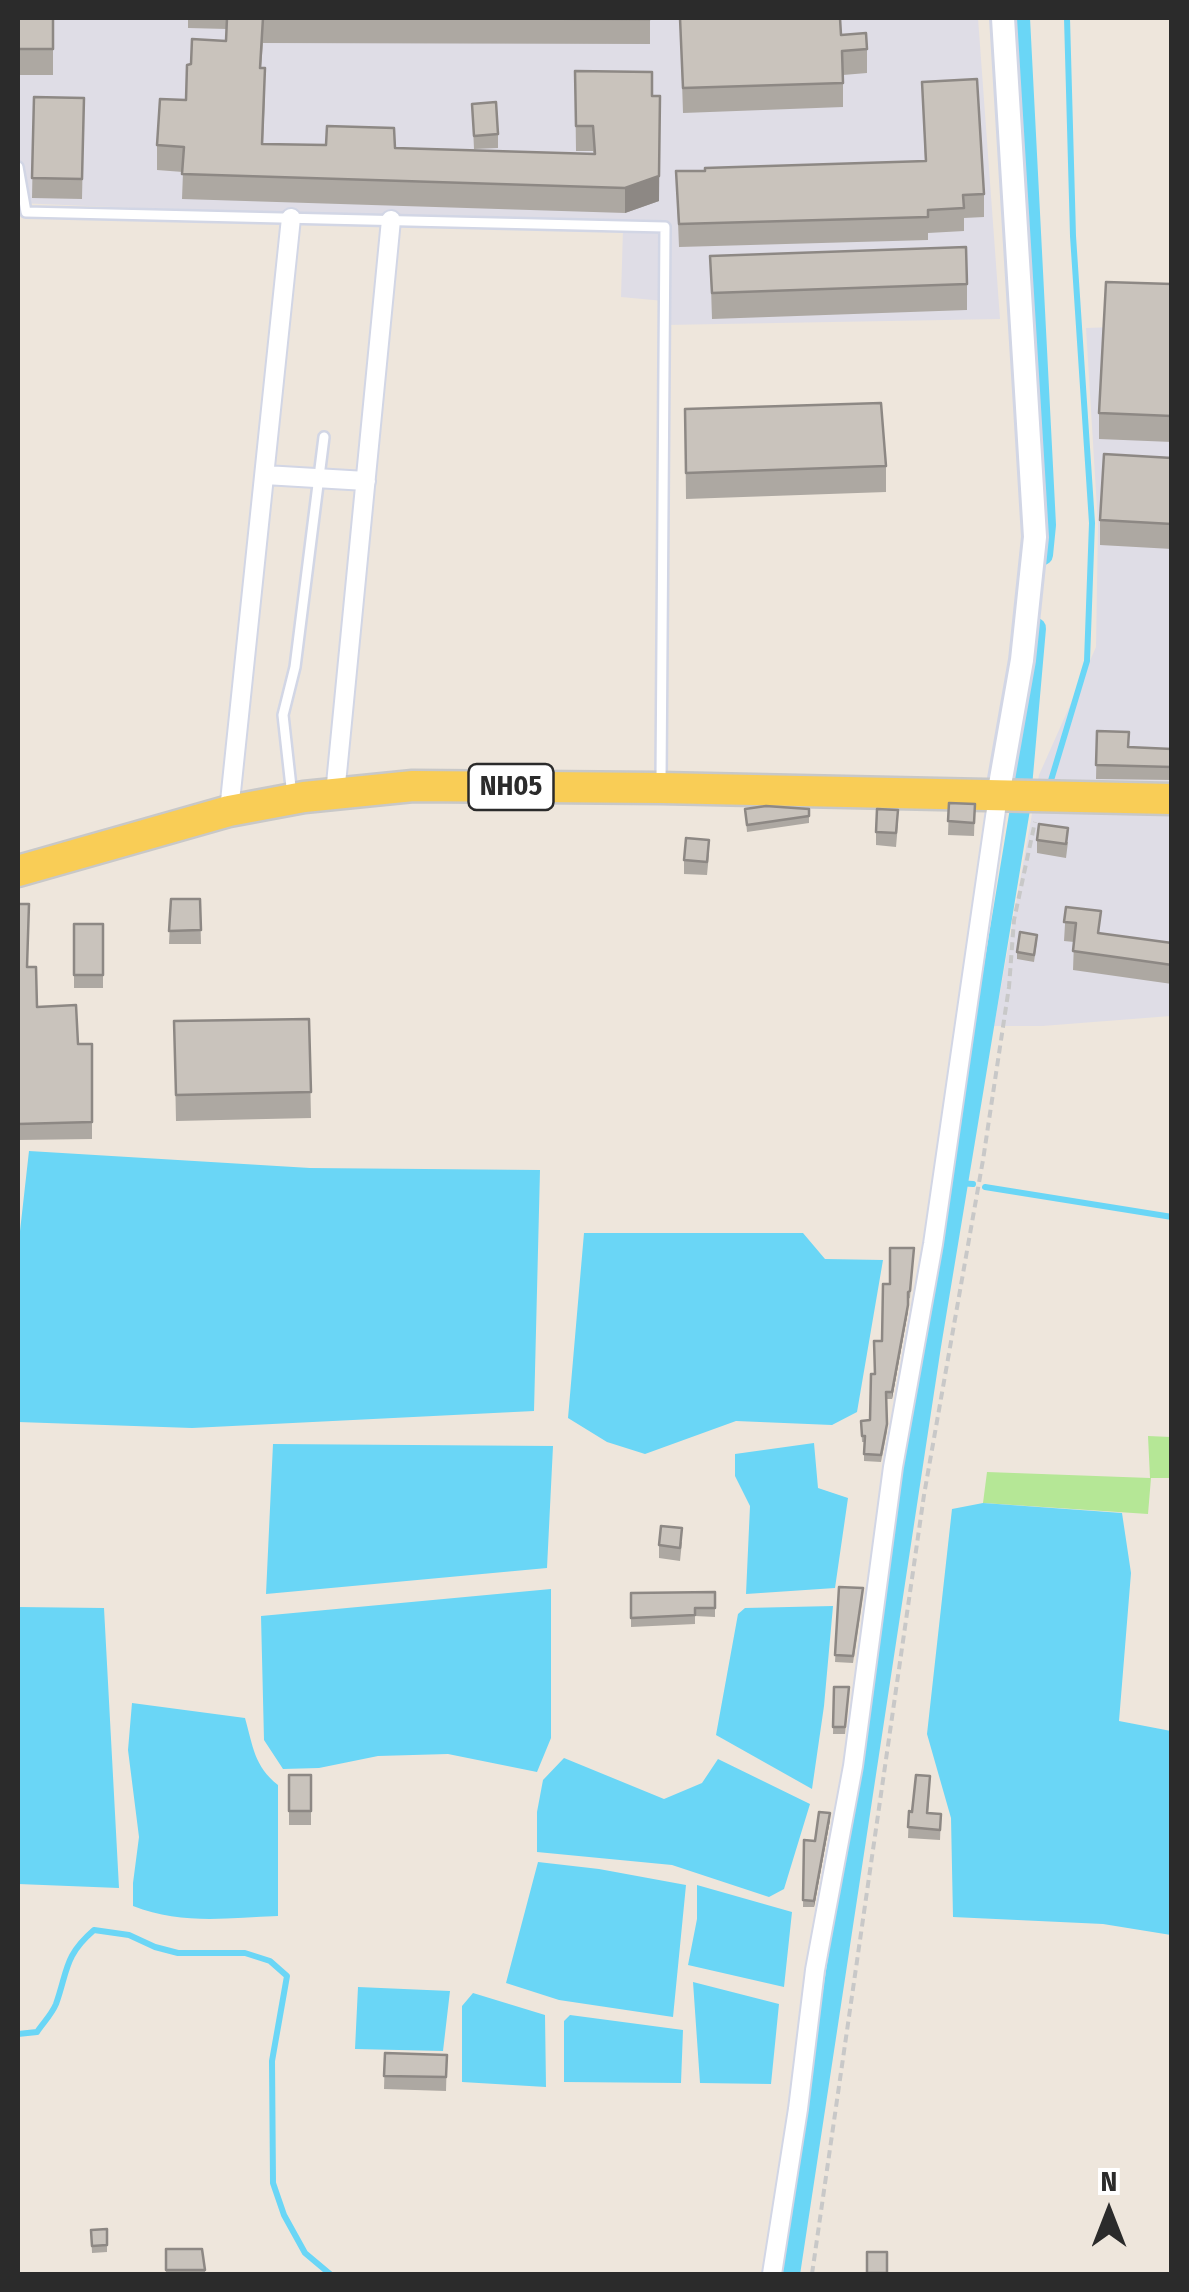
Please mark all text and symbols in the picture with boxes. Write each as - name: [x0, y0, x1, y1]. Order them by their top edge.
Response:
- road number: NH05: [468, 764, 554, 810]
- north arrow: [1059, 2162, 1159, 2262]
- text: N: [1101, 2165, 1117, 2198]

